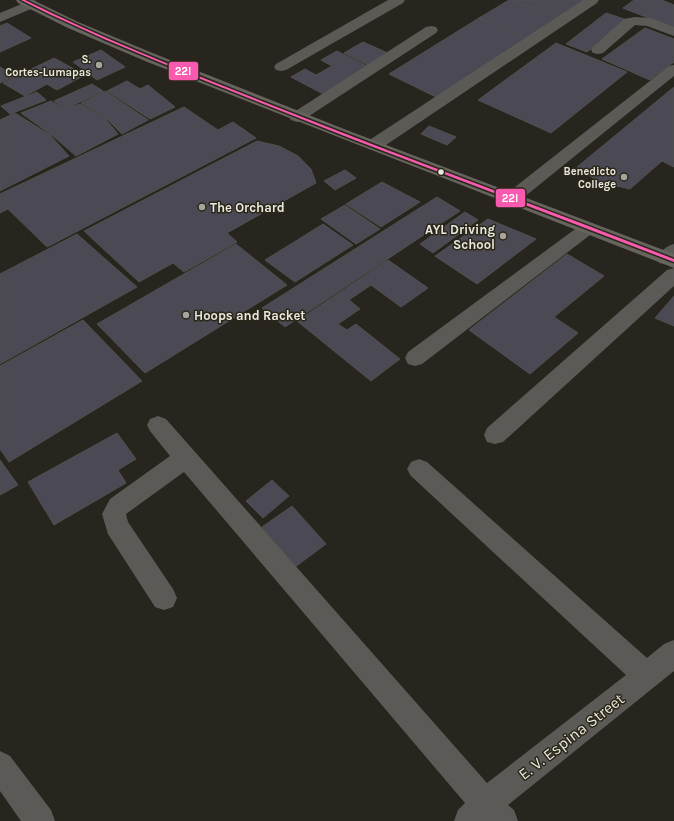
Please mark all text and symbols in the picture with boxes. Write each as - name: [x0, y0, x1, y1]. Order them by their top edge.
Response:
- place label: S. Cortes-Lumapas: [5, 53, 92, 79]
- marker: S. Cortes-Lumapas: [94, 60, 104, 70]
- line badge: 22I: [168, 61, 199, 81]
- text: 22I: [175, 65, 191, 78]
- place label: Benedicto College: [564, 165, 616, 191]
- unlabelled marker: [436, 167, 446, 177]
- marker: Benedicto College: [619, 172, 629, 182]
- line badge: 22I: [495, 188, 526, 208]
- text: 22I: [502, 192, 518, 205]
- place label: The Orchard: [210, 200, 285, 215]
- marker: The Orchard: [197, 202, 207, 212]
- place label: AYL Driving School: [425, 222, 495, 252]
- marker: AYL Driving School: [498, 231, 508, 241]
- place label: Hoops and Racket: [194, 308, 306, 323]
- marker: Hoops and Racket: [181, 310, 191, 320]
- street label: E. V. Espina Street: [515, 689, 628, 784]

